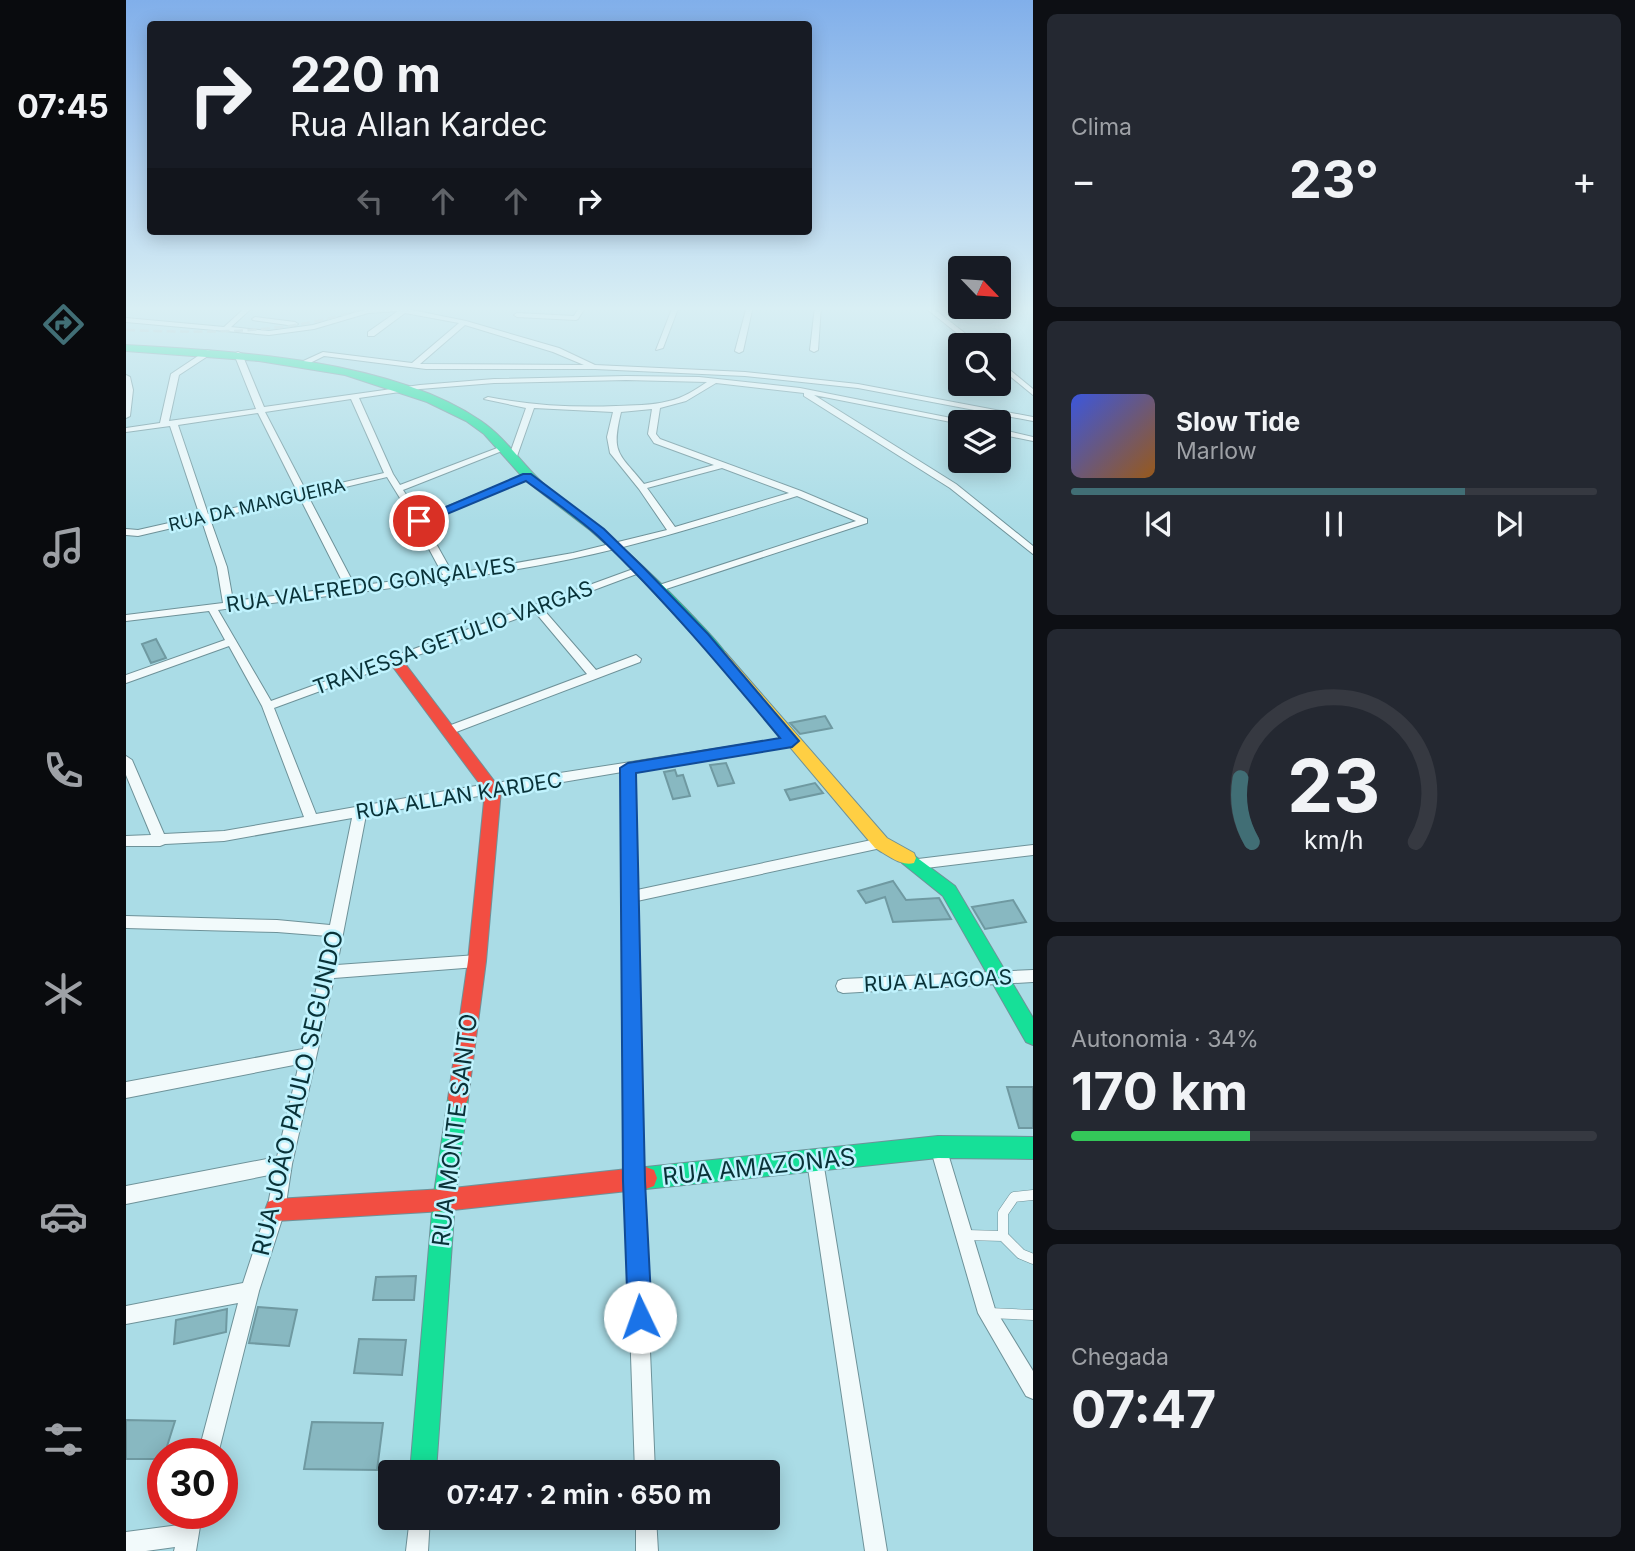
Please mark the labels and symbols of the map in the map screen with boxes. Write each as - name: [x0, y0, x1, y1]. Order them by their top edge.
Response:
- north arrow: [948, 256, 1012, 318]
- street label: RUA DA MANGUEIRA: [166, 474, 347, 535]
- pin: [389, 491, 449, 551]
- street label: RUA VALFREDO GONÇALVES: [225, 552, 517, 617]
- street label: TRAVESSA GETÚLIO VARGAS: [309, 574, 596, 700]
- street label: RUA ALLAN KARDEC: [354, 767, 564, 824]
- street label: RUA JOÃO PAULO SEGUNDO: [246, 927, 349, 1258]
- street label: RUA ALAGOAS: [863, 964, 1013, 997]
- street label: RUA MONTE SANTO: [426, 1012, 483, 1248]
- street label: RUA AMAZONAS: [661, 1142, 857, 1191]
- position arrow: [603, 1280, 677, 1354]
- speed limit sign: 30: [147, 1438, 238, 1529]

